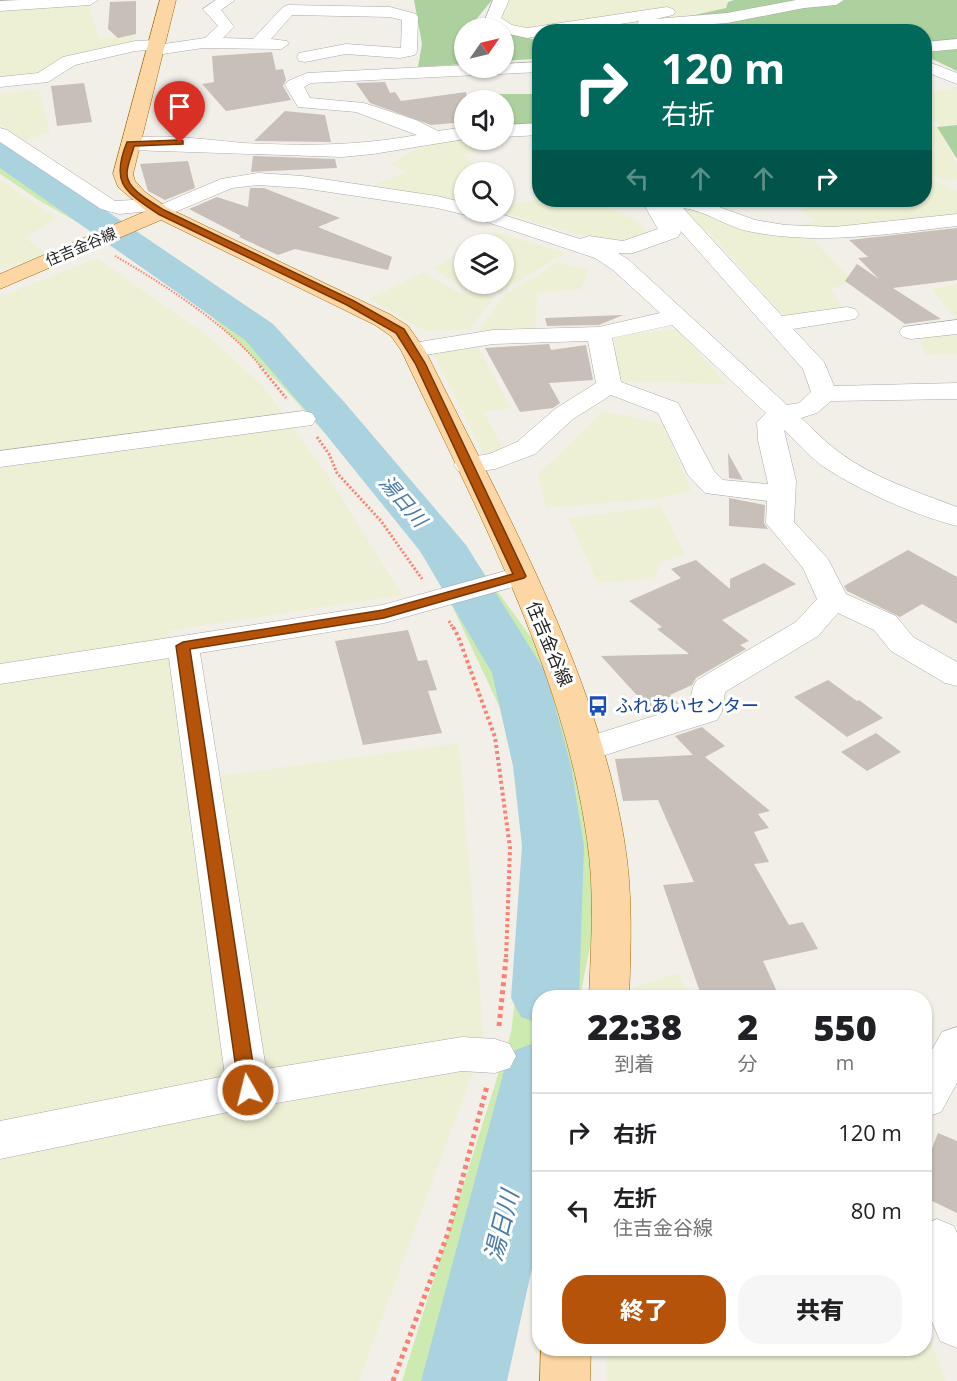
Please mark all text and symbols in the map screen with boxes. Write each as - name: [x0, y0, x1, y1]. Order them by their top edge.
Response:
- north arrow: [454, 18, 514, 78]
- map controls: [454, 18, 514, 294]
- text: 120 m: [661, 39, 785, 96]
- icon: right: [562, 48, 640, 126]
- pin: [154, 81, 205, 143]
- icon: arrive: [163, 90, 196, 123]
- button: sound: [454, 90, 514, 150]
- text: 右折: [661, 95, 715, 132]
- button: search: [454, 162, 514, 222]
- icon: left: [621, 162, 654, 195]
- icon: ahead: [684, 162, 717, 195]
- icon: ahead: [747, 162, 780, 195]
- icon: right: [810, 162, 843, 195]
- street label: 住吉金谷線: [42, 222, 119, 270]
- button: layers: [454, 234, 514, 294]
- water label: 湯日川: [374, 469, 435, 534]
- street label: 住吉金谷線: [521, 597, 579, 690]
- place label: ふれあいセンター: [615, 693, 759, 717]
- bus stop icon: ふれあいセンター: [586, 694, 610, 718]
- text: 22:38: [587, 1002, 682, 1051]
- text: 2: [737, 1002, 758, 1051]
- text: 550: [813, 1003, 877, 1052]
- text: m: [836, 1049, 854, 1076]
- text: 到着: [615, 1050, 655, 1077]
- text: 分: [738, 1050, 758, 1077]
- position arrow: [216, 1058, 280, 1122]
- icon: right: [562, 1116, 595, 1149]
- text: 120 m: [838, 1117, 902, 1147]
- text: 右折: [613, 1118, 657, 1148]
- text: 左折: [613, 1182, 657, 1212]
- water label: 湯日川: [476, 1184, 526, 1265]
- icon: left: [562, 1194, 595, 1227]
- text: 80 m: [851, 1195, 902, 1225]
- text: 住吉金谷線: [613, 1214, 713, 1241]
- button: 終了: [562, 1275, 726, 1344]
- button: 共有: [738, 1275, 902, 1344]

